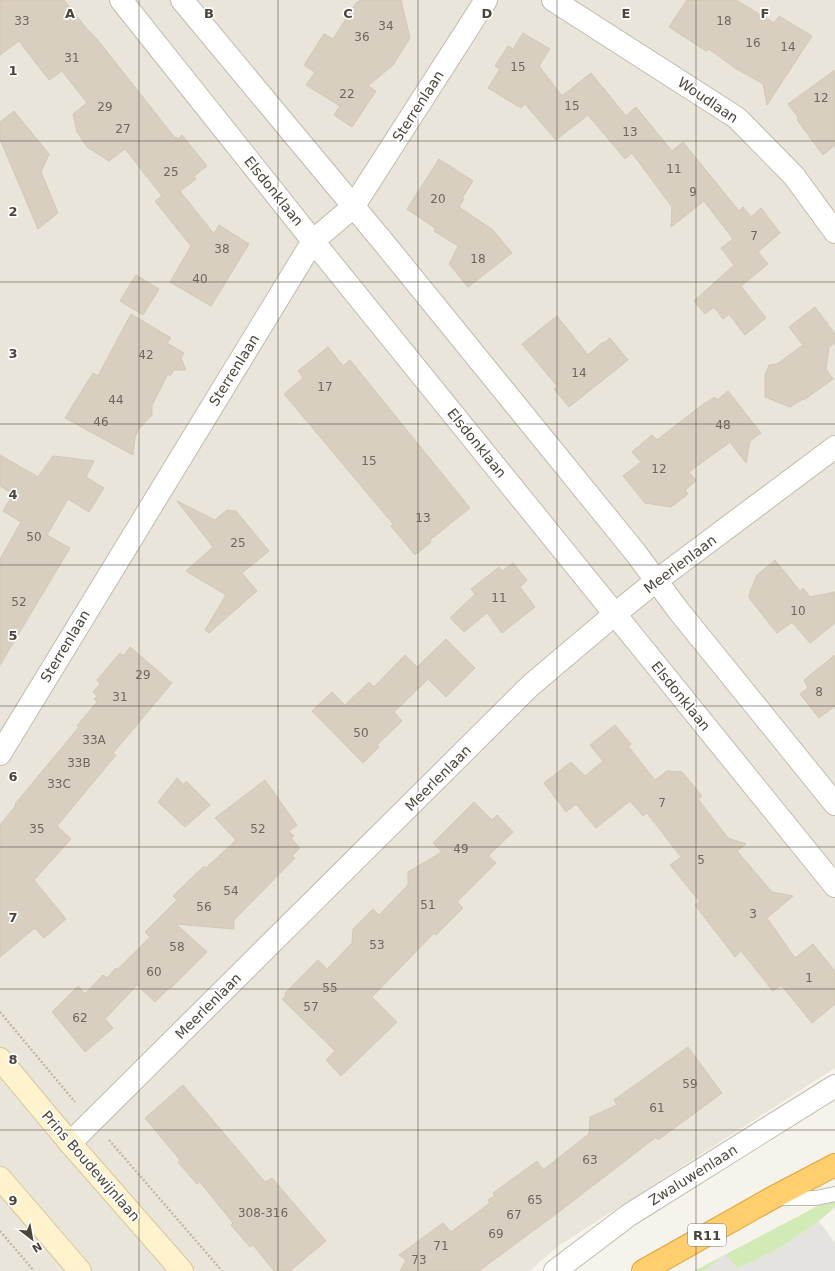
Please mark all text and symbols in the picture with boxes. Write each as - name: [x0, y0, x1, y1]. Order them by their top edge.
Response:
- text: A: [65, 6, 75, 21]
- text: B: [204, 6, 214, 21]
- text: C: [343, 6, 353, 21]
- text: D: [482, 6, 493, 21]
- text: E: [622, 6, 630, 21]
- text: F: [761, 6, 769, 21]
- house number: 33: [14, 14, 30, 28]
- house number: 18: [716, 14, 732, 28]
- house number: 34: [378, 19, 394, 33]
- house number: 36: [354, 30, 370, 44]
- house number: 16: [745, 36, 761, 50]
- house number: 14: [780, 40, 796, 54]
- house number: 31: [64, 51, 80, 65]
- house number: 15: [510, 60, 526, 74]
- text: 1: [8, 63, 18, 78]
- street label: Sterrenlaan: [389, 68, 447, 144]
- street label: Woudlaan: [675, 74, 741, 126]
- house number: 22: [339, 87, 355, 101]
- house number: 12: [813, 91, 829, 105]
- house number: 15: [564, 99, 580, 113]
- house number: 29: [97, 100, 113, 114]
- house number: 27: [115, 122, 131, 136]
- house number: 13: [622, 125, 638, 139]
- street label: Elsdonklaan: [241, 153, 307, 229]
- house number: 11: [666, 162, 682, 176]
- house number: 25: [163, 165, 179, 179]
- house number: 9: [689, 185, 697, 199]
- house number: 20: [430, 192, 446, 206]
- text: 2: [8, 204, 18, 219]
- house number: 7: [750, 229, 758, 243]
- house number: 38: [214, 242, 230, 256]
- house number: 18: [470, 252, 486, 266]
- house number: 40: [192, 272, 208, 286]
- street label: Sterrenlaan: [206, 331, 262, 409]
- text: 3: [8, 346, 18, 361]
- house number: 42: [138, 348, 154, 362]
- house number: 14: [571, 366, 587, 380]
- house number: 17: [317, 380, 333, 394]
- house number: 44: [108, 393, 124, 407]
- street label: Elsdonklaan: [444, 405, 510, 481]
- house number: 46: [93, 415, 109, 429]
- house number: 48: [715, 418, 731, 432]
- house number: 15: [361, 454, 377, 468]
- house number: 12: [651, 462, 667, 476]
- text: 4: [8, 487, 18, 502]
- house number: 13: [415, 511, 431, 525]
- house number: 50: [26, 530, 42, 544]
- street label: Meerlenlaan: [641, 532, 719, 596]
- house number: 25: [230, 536, 246, 550]
- house number: 11: [491, 591, 507, 605]
- house number: 52: [11, 595, 27, 609]
- house number: 10: [790, 604, 806, 618]
- street label: Sterrenlaan: [37, 607, 93, 685]
- text: 5: [8, 628, 18, 643]
- street label: Elsdonklaan: [648, 658, 714, 734]
- house number: 29: [135, 668, 151, 682]
- house number: 8: [815, 685, 823, 699]
- house number: 31: [112, 690, 128, 704]
- house number: 50: [353, 726, 369, 740]
- house number: 33A: [82, 733, 107, 747]
- street label: Meerlenlaan: [402, 742, 474, 814]
- house number: 33B: [67, 756, 91, 770]
- text: 6: [8, 769, 18, 784]
- house number: 33C: [47, 777, 71, 791]
- house number: 7: [658, 796, 666, 810]
- house number: 35: [29, 822, 45, 836]
- house number: 52: [250, 822, 266, 836]
- house number: 49: [453, 842, 469, 856]
- house number: 5: [697, 853, 705, 867]
- house number: 54: [223, 884, 239, 898]
- house number: 51: [420, 898, 436, 912]
- house number: 56: [196, 900, 212, 914]
- house number: 3: [749, 907, 757, 921]
- text: 7: [8, 910, 18, 925]
- house number: 53: [369, 938, 385, 952]
- house number: 58: [169, 940, 185, 954]
- house number: 60: [146, 965, 162, 979]
- street label: Meerlenlaan: [172, 970, 244, 1042]
- house number: 1: [805, 971, 813, 985]
- house number: 55: [322, 981, 338, 995]
- house number: 57: [303, 1000, 319, 1014]
- house number: 62: [72, 1011, 88, 1025]
- text: 8: [8, 1052, 18, 1067]
- house number: 59: [682, 1077, 698, 1091]
- house number: 61: [649, 1101, 665, 1115]
- street label: Prins Boudewijnlaan: [39, 1108, 143, 1224]
- street label: Zwaluwenlaan: [646, 1141, 740, 1209]
- house number: 63: [582, 1153, 598, 1167]
- text: 9: [8, 1193, 18, 1208]
- house number: 65: [527, 1193, 543, 1207]
- house number: 308-316: [238, 1206, 288, 1220]
- house number: 67: [506, 1208, 522, 1222]
- north arrow: [12, 1219, 52, 1259]
- road number: R11: [688, 1224, 726, 1246]
- house number: 69: [488, 1227, 504, 1241]
- text: N: [30, 1239, 44, 1255]
- house number: 71: [433, 1239, 449, 1253]
- house number: 73: [411, 1253, 427, 1267]

